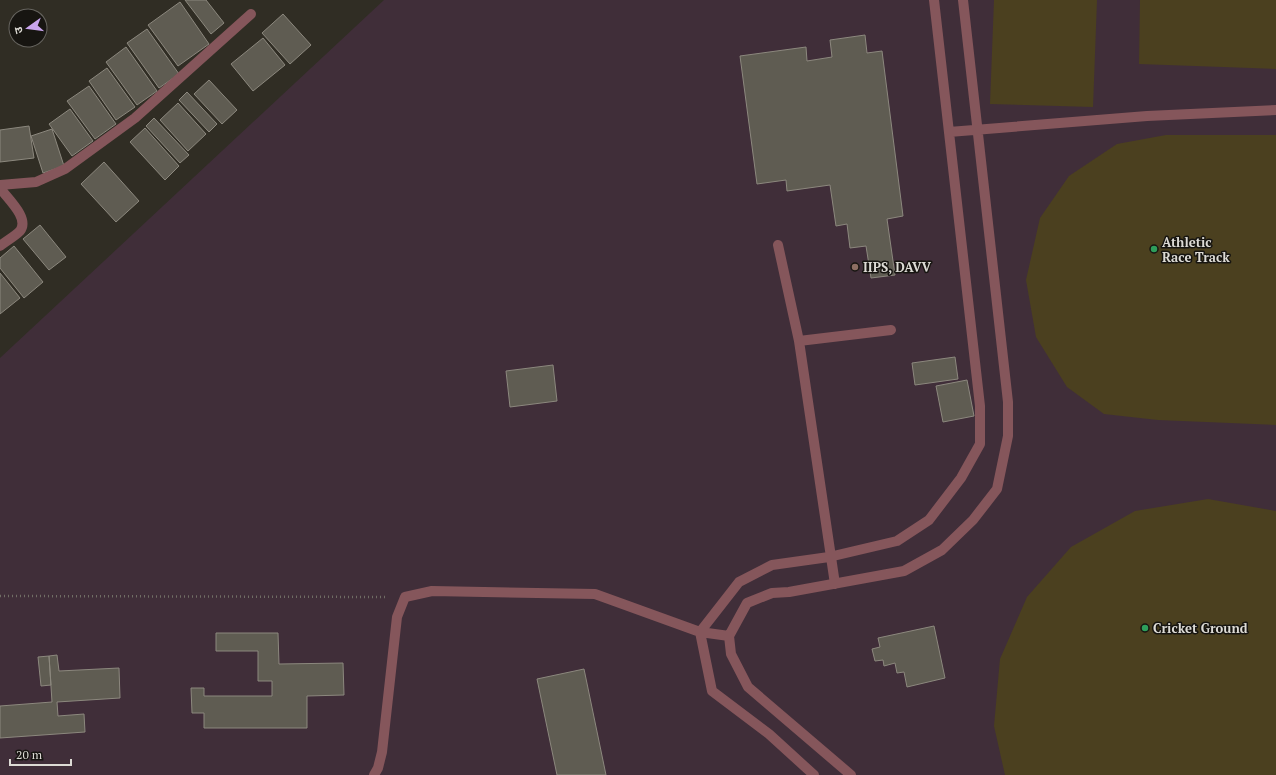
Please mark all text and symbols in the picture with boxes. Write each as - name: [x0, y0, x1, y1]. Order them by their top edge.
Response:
- north arrow: [8, 8, 48, 48]
- text: उ: [11, 25, 26, 35]
- place label: Athletic Race Track: [1162, 233, 1230, 266]
- marker: Athletic Race Track: [1149, 244, 1159, 254]
- place label: IIPS, DAVV: [863, 258, 931, 276]
- marker: IIPS, DAVV: [850, 262, 860, 272]
- place label: Cricket Ground: [1153, 619, 1248, 637]
- marker: Cricket Ground: [1140, 623, 1150, 633]
- scale bar: [10, 741, 71, 767]
- text: 20 m: [16, 747, 43, 762]

